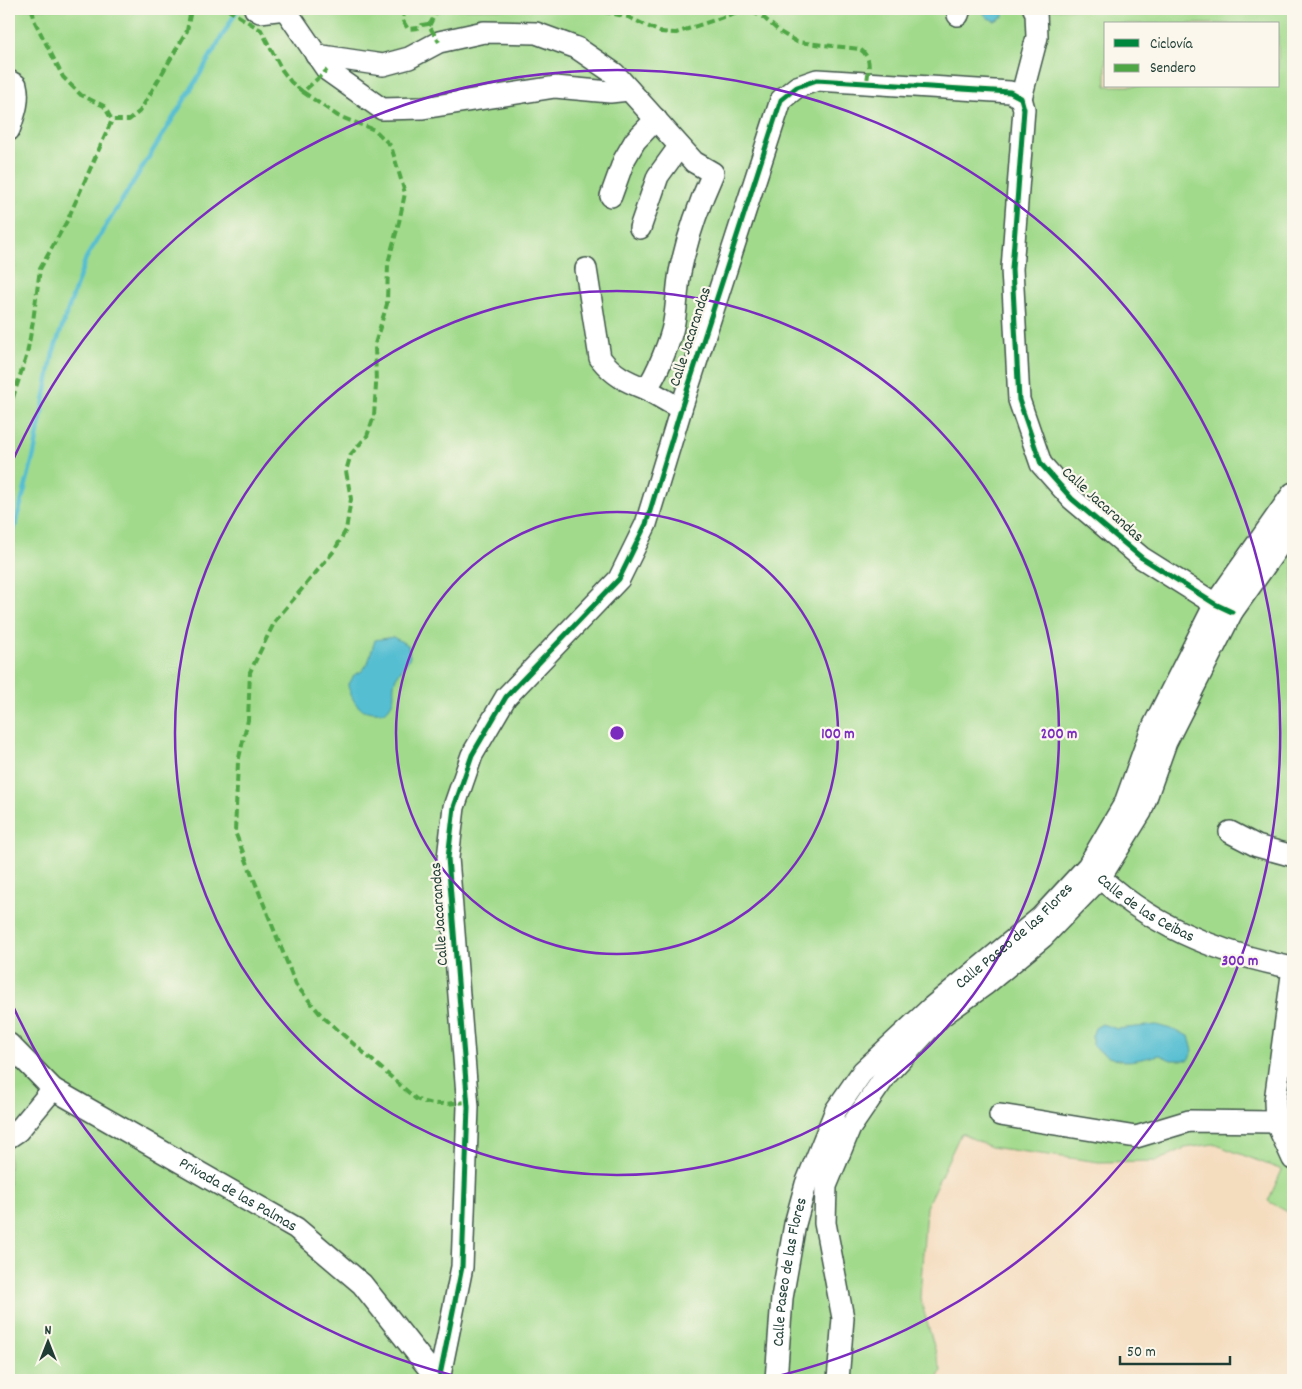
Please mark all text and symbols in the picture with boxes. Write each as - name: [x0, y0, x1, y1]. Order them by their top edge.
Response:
- legend: [1104, 22, 1280, 88]
- text: Ciclovía: [1150, 34, 1193, 56]
- text: Sendero: [1150, 58, 1196, 80]
- street label: Calle Jacarandas: [664, 284, 718, 390]
- street label: Calle Jacarandas: [1056, 462, 1148, 548]
- centre of rings: [608, 724, 626, 742]
- text: 100 m: [821, 724, 855, 746]
- text: 200 m: [1041, 724, 1077, 746]
- street label: Calle Jacarandas: [425, 861, 455, 966]
- street label: Calle de las Ceibas: [1091, 868, 1198, 948]
- street label: Calle Paseo de las Flores: [950, 877, 1079, 995]
- text: 300 m: [1222, 951, 1258, 973]
- street label: Privada de las Palmas: [175, 1152, 302, 1238]
- street label: Calle Paseo de las Flores: [767, 1195, 813, 1347]
- north arrow: [22, 1316, 72, 1366]
- text: N: [45, 1321, 52, 1341]
- scale bar: [1120, 1334, 1230, 1366]
- text: 50 m: [1127, 1342, 1156, 1364]

